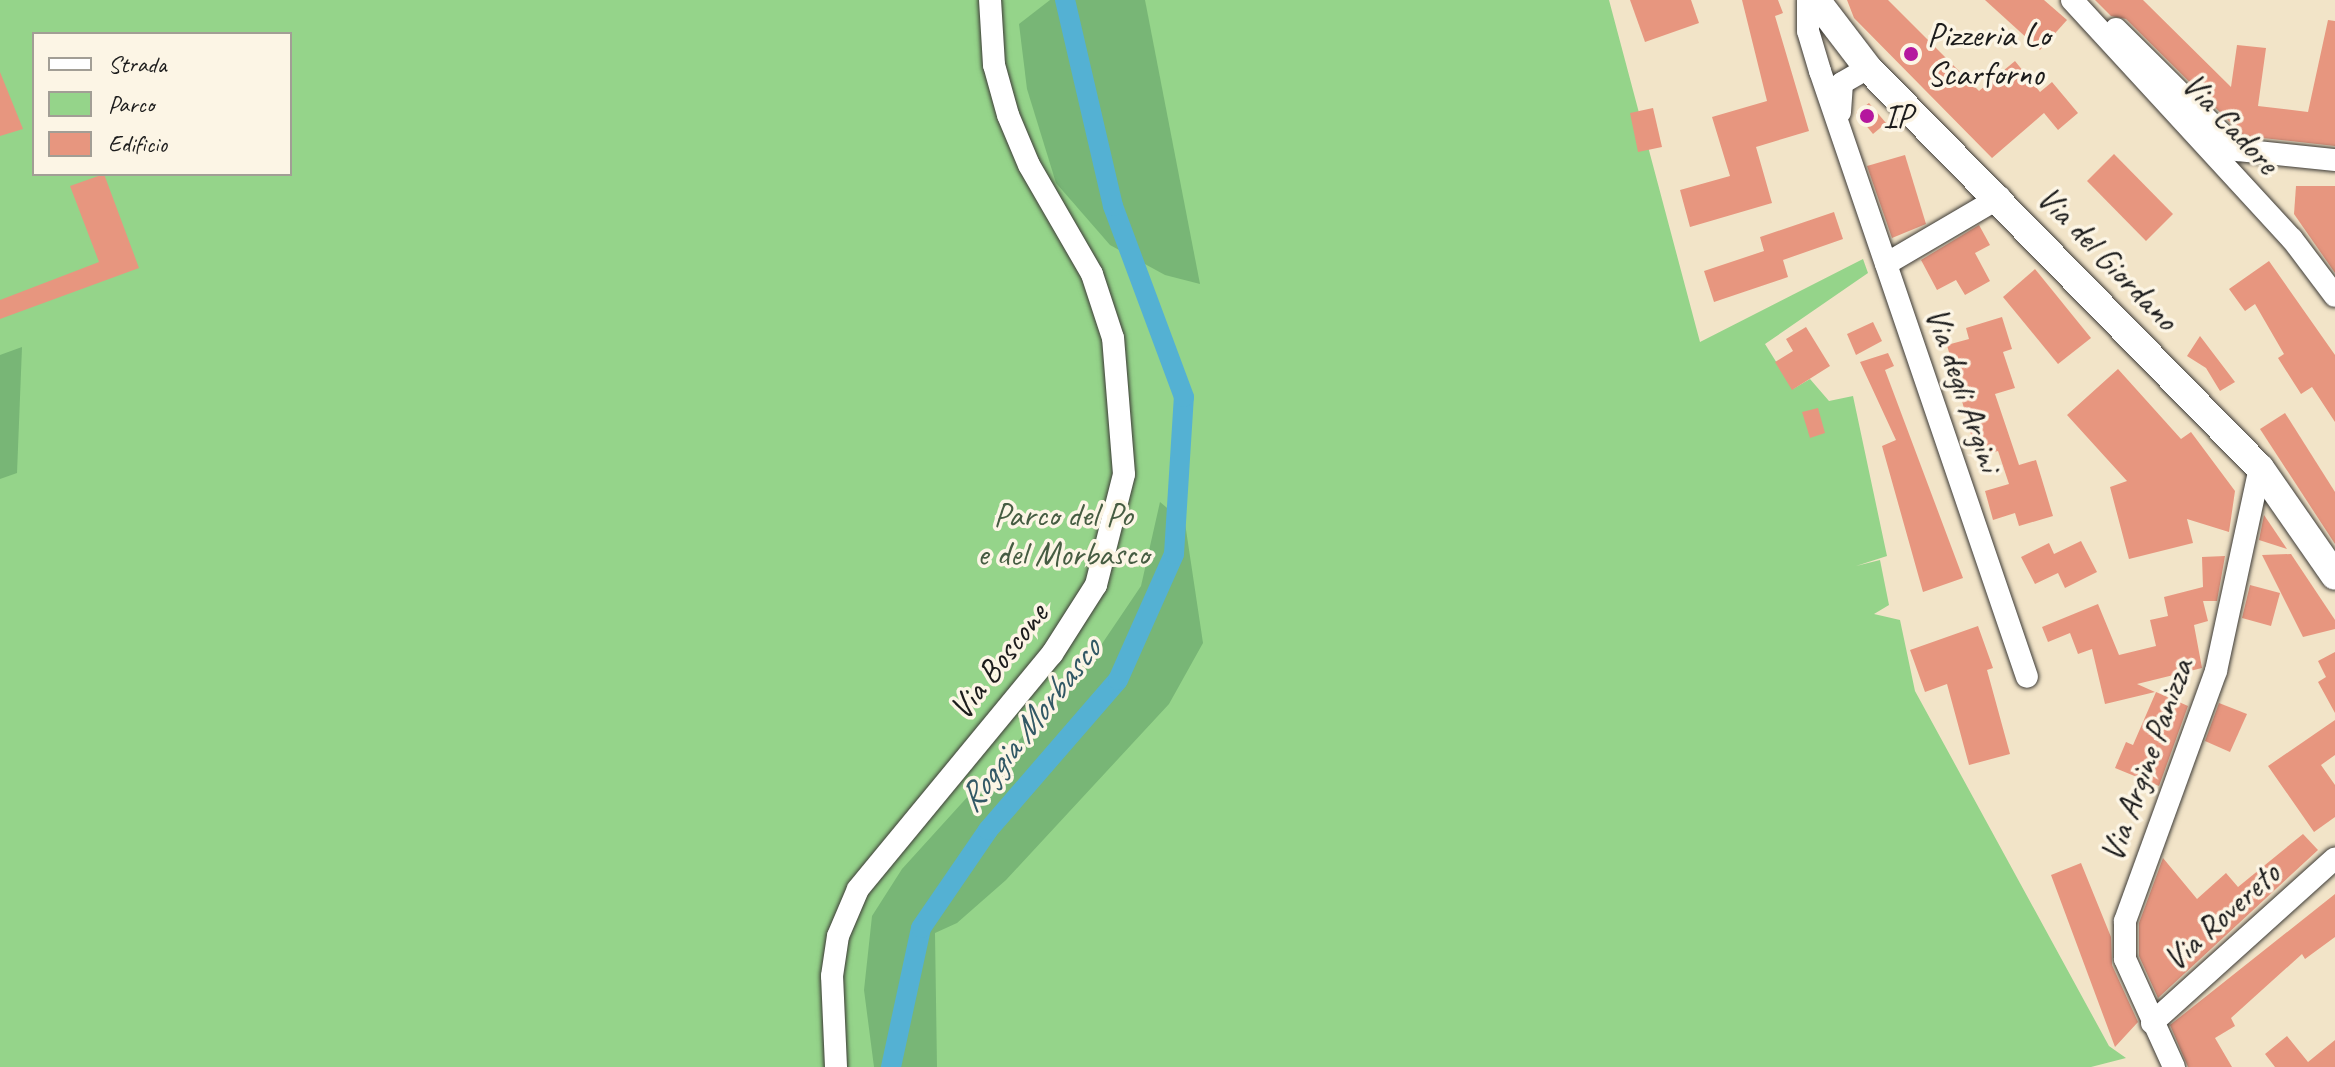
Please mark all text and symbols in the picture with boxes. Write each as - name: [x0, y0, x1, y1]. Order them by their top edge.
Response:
- place label: Pizzeria Lo Scarforno: [1927, 14, 2050, 94]
- legend: [32, 32, 292, 176]
- marker: Pizzeria Lo Scarforno: [1902, 45, 1920, 63]
- text: Strada: [108, 49, 166, 79]
- street label: Via Cadore: [2174, 64, 2288, 182]
- text: Parco: [108, 89, 154, 119]
- place label: IP: [1883, 96, 1912, 136]
- marker: IP: [1858, 107, 1876, 125]
- text: Edificio: [108, 129, 167, 159]
- street label: Via del Giordano: [2029, 177, 2187, 339]
- street label: Via degli Argini: [1917, 302, 2011, 476]
- park label: Parco del Po e del Morbasco: [978, 494, 1148, 574]
- street label: Via Boscone: [940, 595, 1056, 727]
- water label: Roggia Morbasco: [948, 630, 1110, 820]
- street label: Via Argine Panizza: [2090, 653, 2202, 867]
- street label: Via Rovereto: [2154, 853, 2288, 979]

